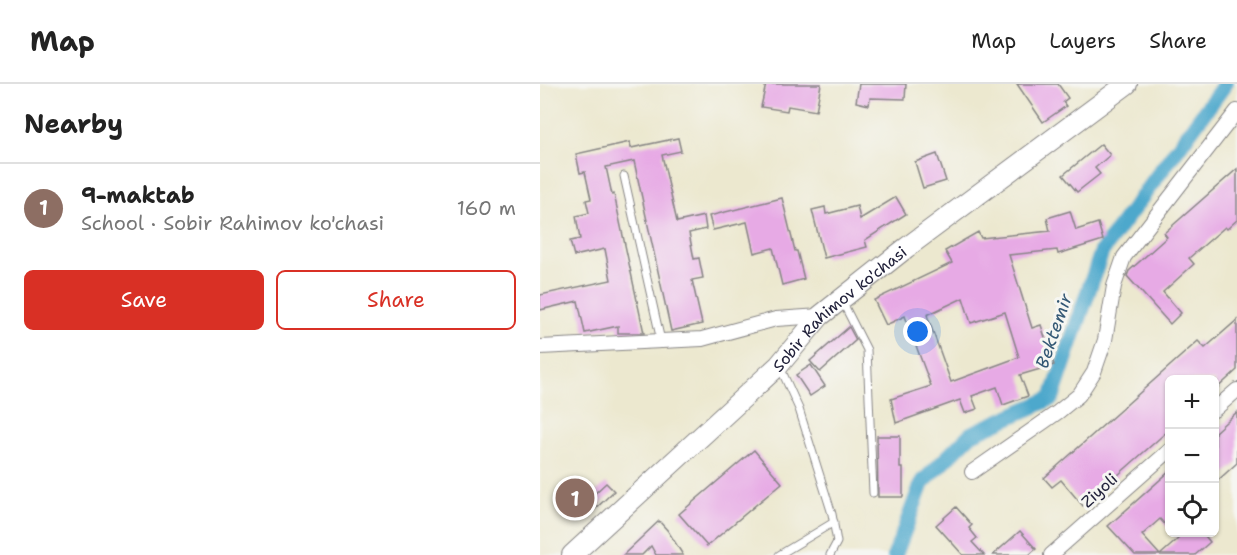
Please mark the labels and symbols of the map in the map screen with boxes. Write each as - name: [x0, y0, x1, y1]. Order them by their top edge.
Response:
- street label: Sobir Rahimov ko'chasi: [768, 241, 911, 377]
- water label: Bektemir: [1030, 290, 1078, 372]
- your location: [903, 317, 932, 346]
- street label: Ziyoli: [1077, 469, 1122, 512]
- pin: 1: [555, 476, 594, 520]

